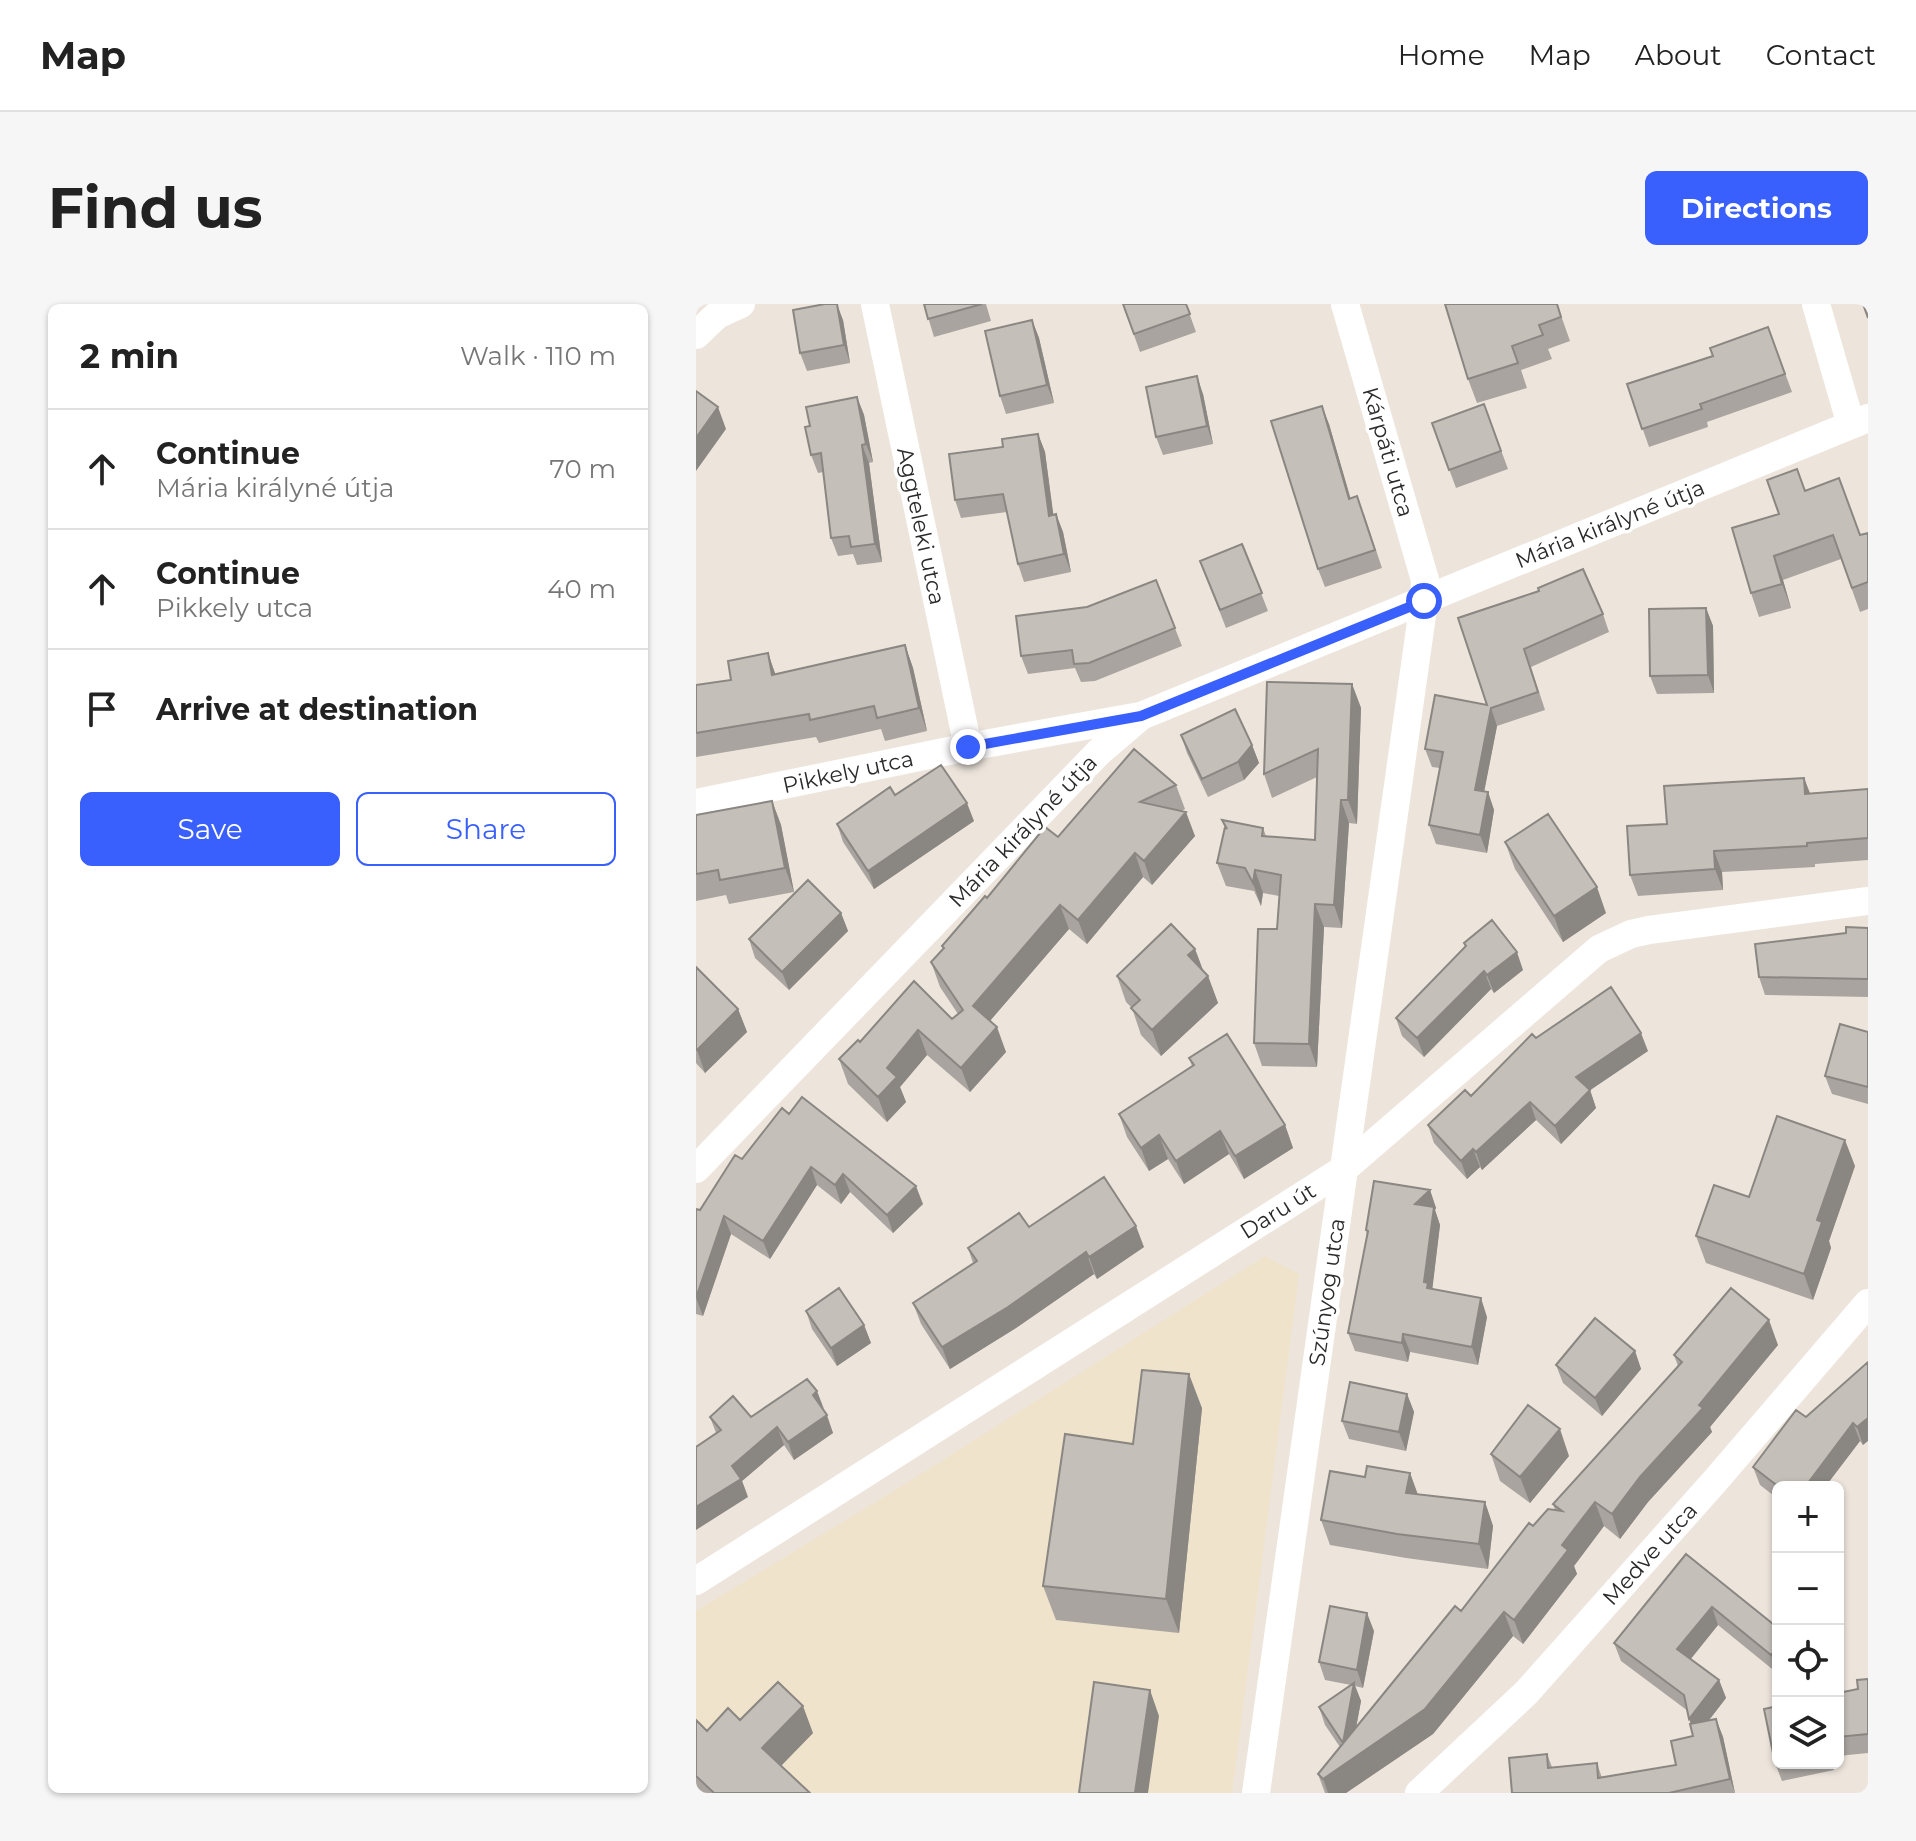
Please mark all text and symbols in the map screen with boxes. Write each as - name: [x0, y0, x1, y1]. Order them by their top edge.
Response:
- text: Map: [40, 32, 126, 79]
- text: Home: [1398, 38, 1485, 72]
- text: Map: [1529, 38, 1591, 72]
- text: About: [1635, 38, 1722, 72]
- text: Contact: [1766, 38, 1876, 72]
- button: Directions: [1645, 171, 1868, 245]
- text: Find us: [48, 174, 262, 242]
- text: 2 min: [80, 335, 179, 377]
- text: Walk · 110 m: [460, 340, 616, 372]
- street label: Kárpáti utca: [1357, 384, 1419, 520]
- text: Continue: [156, 435, 300, 472]
- street label: Aggteleki utca: [891, 445, 951, 607]
- icon: ahead: [80, 447, 124, 491]
- text: 70 m: [550, 453, 616, 485]
- text: Mária királyné útja: [156, 472, 394, 504]
- street label: Mária királyné útja: [1511, 474, 1709, 574]
- text: Continue: [156, 555, 300, 592]
- icon: ahead: [80, 567, 124, 611]
- text: 40 m: [547, 573, 616, 605]
- route start: [1406, 583, 1442, 619]
- text: Pikkely utca: [156, 592, 313, 624]
- icon: arrive: [80, 687, 124, 731]
- text: Arrive at destination: [156, 691, 478, 728]
- route end: [950, 729, 986, 765]
- street label: Pikkely utca: [780, 745, 916, 799]
- street label: Mária királyné útja: [943, 749, 1103, 913]
- button: Save: [80, 792, 340, 866]
- button: Share: [356, 792, 616, 866]
- street label: Daru út: [1235, 1177, 1321, 1245]
- street label: Szúnyog utca: [1303, 1216, 1351, 1368]
- map controls: [1772, 1481, 1844, 1769]
- button: +: [1772, 1481, 1844, 1553]
- street label: Medve utca: [1597, 1497, 1703, 1611]
- button: −: [1772, 1553, 1844, 1625]
- button: locate: [1772, 1625, 1844, 1697]
- button: layers: [1772, 1697, 1844, 1769]

